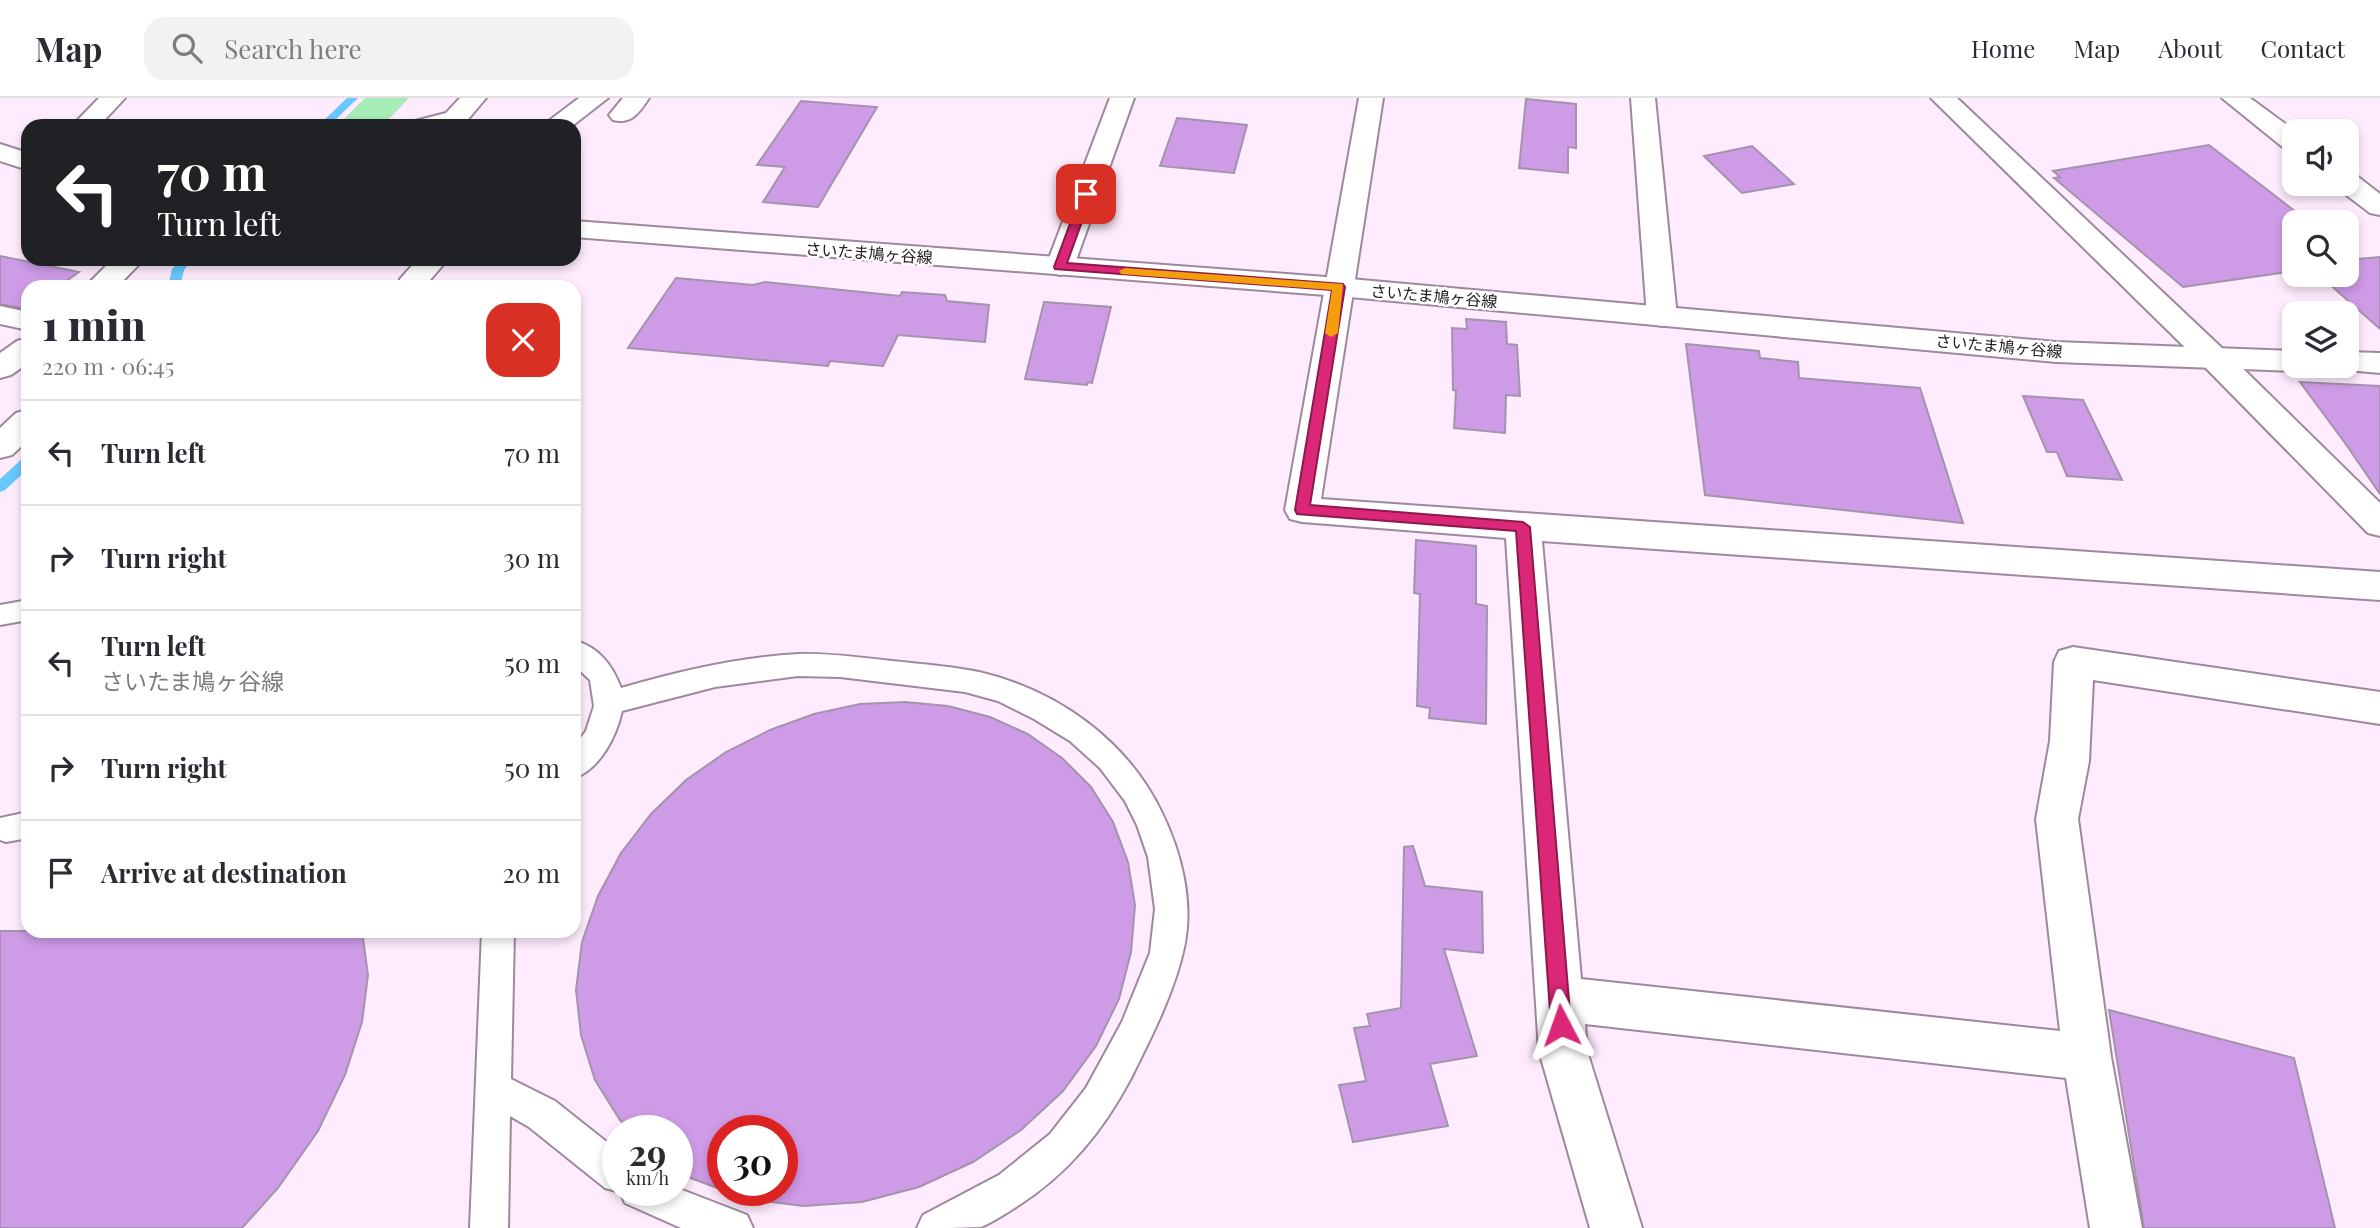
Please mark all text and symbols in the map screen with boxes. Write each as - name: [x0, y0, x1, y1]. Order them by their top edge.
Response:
- search box: [144, 17, 634, 80]
- text: Map: [35, 26, 102, 70]
- icon: search: [168, 29, 206, 67]
- text: Search here: [224, 31, 362, 66]
- text: Home: [1971, 32, 2035, 64]
- text: Map: [2073, 32, 2120, 64]
- text: About: [2158, 32, 2222, 64]
- text: Contact: [2260, 32, 2345, 64]
- map controls: [2282, 119, 2359, 378]
- button: sound: [2282, 119, 2359, 196]
- text: 70 m: [157, 138, 267, 203]
- icon: left: [42, 147, 133, 238]
- pin: [1056, 164, 1116, 224]
- icon: arrive: [1067, 175, 1105, 213]
- text: Turn left: [157, 201, 281, 244]
- button: search: [2282, 210, 2359, 287]
- street label: さいたま鳩ヶ谷線: [805, 238, 933, 267]
- street label: さいたま鳩ヶ谷線: [1370, 279, 1498, 312]
- text: 1 min: [42, 296, 146, 352]
- button: layers: [2282, 301, 2359, 378]
- button: close: [486, 303, 560, 377]
- street label: さいたま鳩ヶ谷線: [1935, 329, 2063, 362]
- text: 220 m · 06:45: [42, 350, 174, 381]
- icon: left: [42, 434, 80, 472]
- text: Turn left: [101, 435, 206, 470]
- text: 70 m: [504, 435, 560, 470]
- icon: right: [42, 539, 80, 577]
- text: Turn right: [101, 540, 227, 575]
- text: 30 m: [503, 540, 560, 575]
- text: Turn left: [101, 628, 206, 663]
- icon: left: [42, 644, 80, 682]
- text: 50 m: [504, 645, 560, 680]
- text: さいたま鳩ヶ谷線: [101, 665, 284, 696]
- icon: right: [42, 749, 80, 787]
- text: Turn right: [101, 750, 227, 785]
- text: 50 m: [504, 750, 560, 785]
- icon: arrive: [42, 854, 80, 892]
- text: Arrive at destination: [101, 855, 347, 890]
- text: 20 m: [502, 855, 560, 890]
- position arrow: [1524, 988, 1598, 1062]
- speed limit sign: 30: [707, 1115, 798, 1206]
- text: 29: [629, 1128, 666, 1175]
- text: km/h: [626, 1166, 669, 1190]

